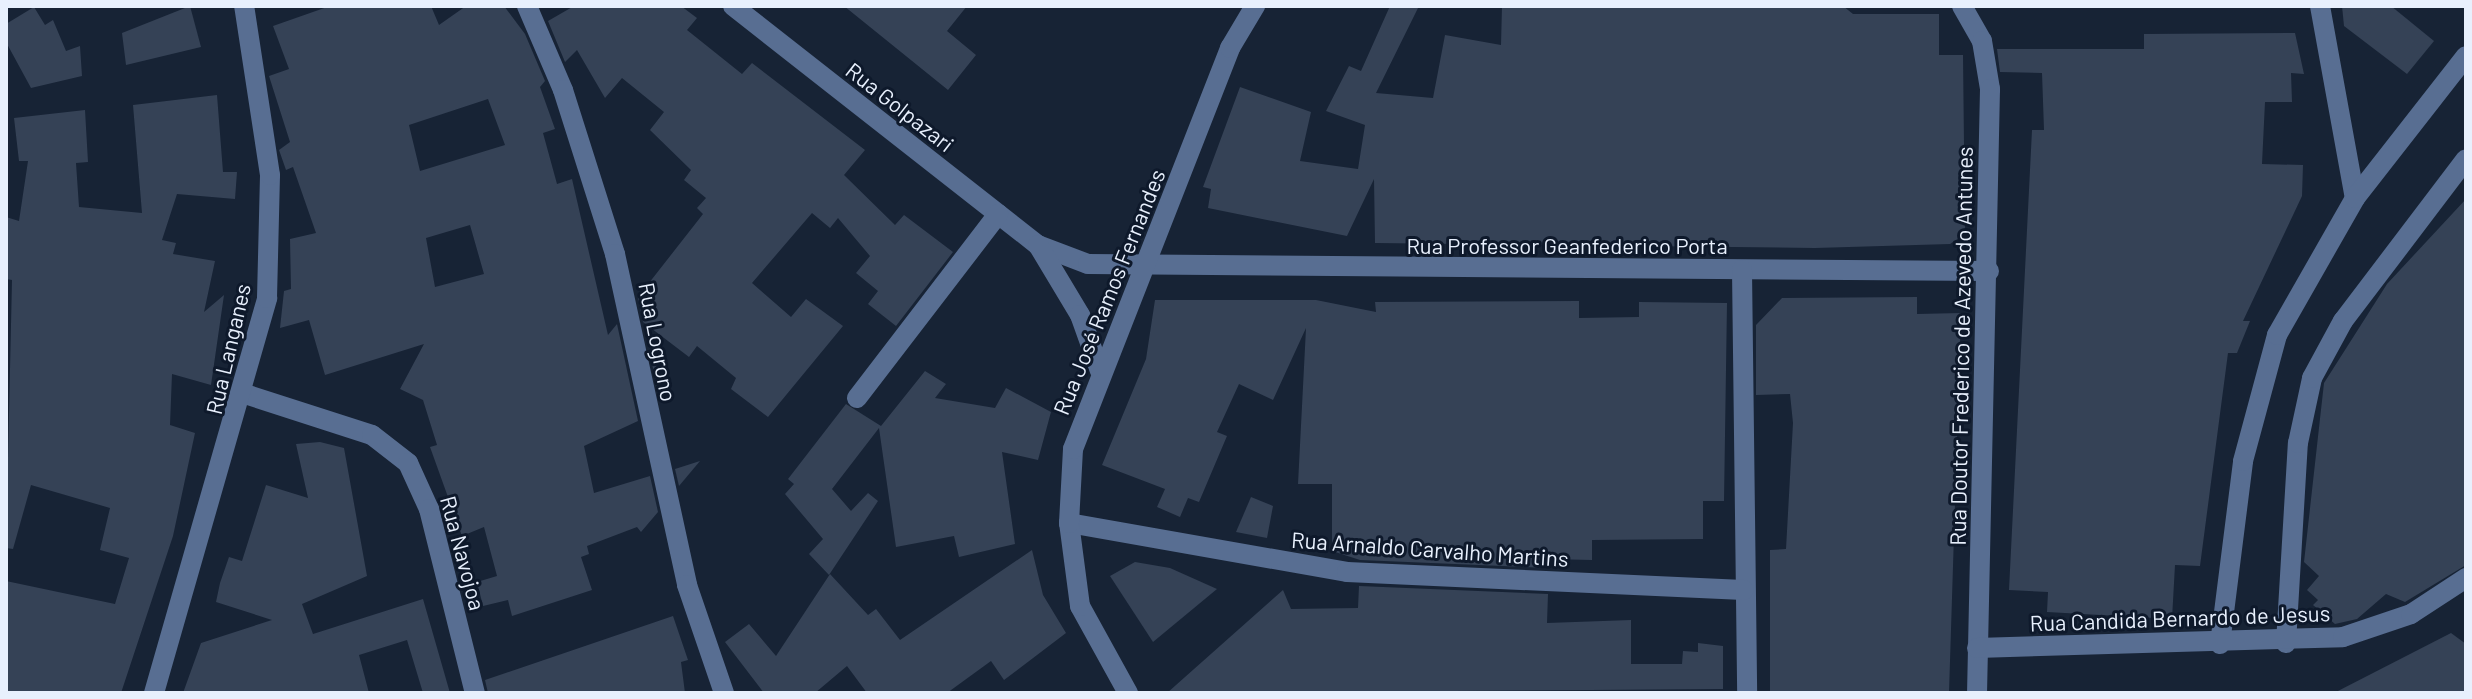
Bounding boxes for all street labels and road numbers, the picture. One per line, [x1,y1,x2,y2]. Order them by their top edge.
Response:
street label: Rua Golpazari [841,57,959,157]
street label: Rua Doutor Frederico de Azevedo Antunes [1944,146,1978,546]
street label: Rua José Ramos Fernandes [1048,165,1170,419]
street label: Rua Professor Geanfederico Porta [1406,233,1728,259]
street label: Rua Logrono [634,280,682,404]
street label: Rua Langanes [200,281,256,417]
street label: Rua Navojoa [435,493,491,613]
street label: Rua Arnaldo Carvalho Martins [1290,526,1570,572]
street label: Rua Candida Bernardo de Jesus [2029,600,2331,636]

